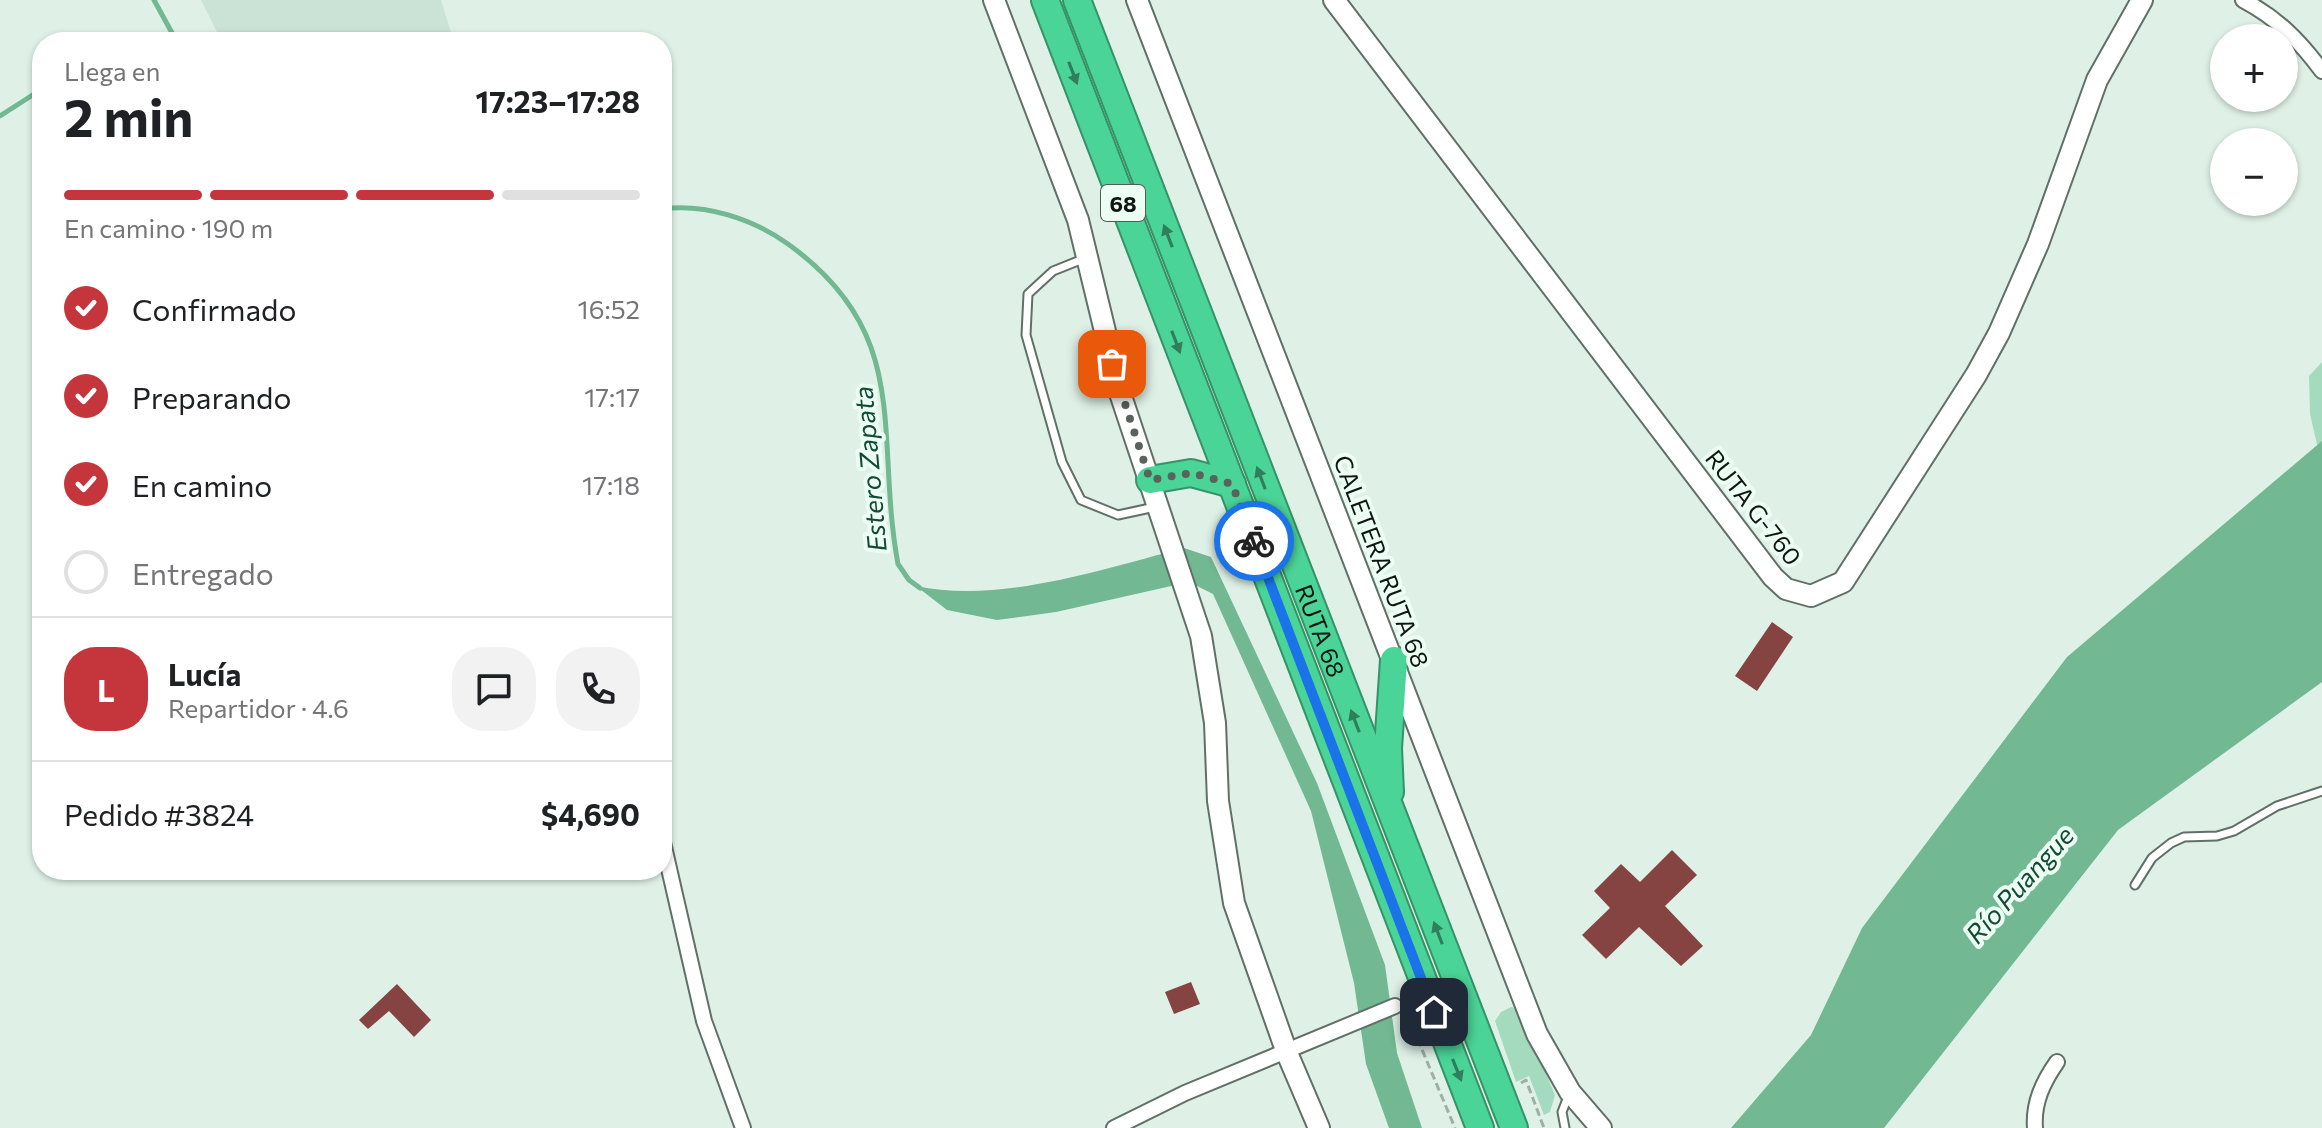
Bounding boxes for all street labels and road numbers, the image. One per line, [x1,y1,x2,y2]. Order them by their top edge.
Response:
road number: 68 [1101,185,1145,221]
street label: RUTA G-760 [1700,444,1808,570]
street label: CALETERA RUTA 68 [1328,451,1436,671]
street label: RUTA 68 [1290,580,1352,681]

